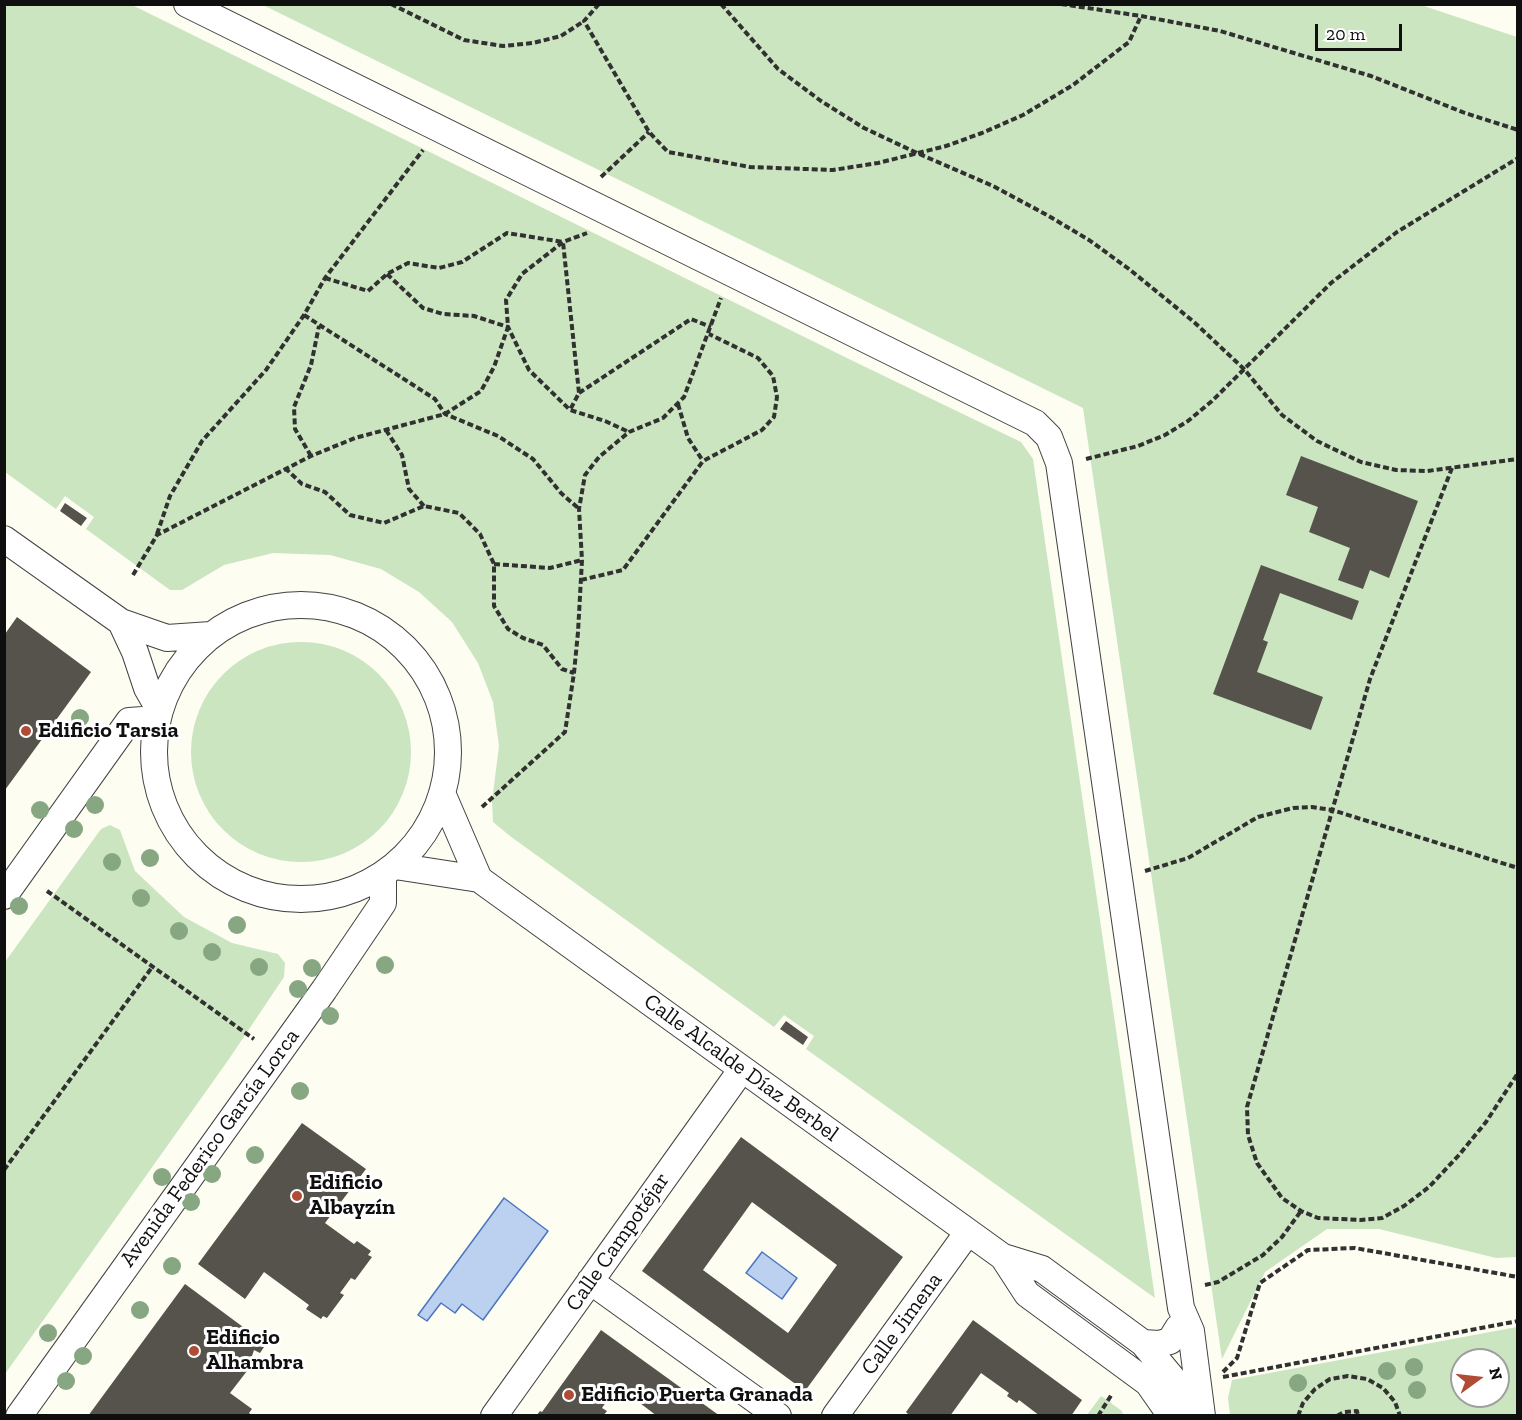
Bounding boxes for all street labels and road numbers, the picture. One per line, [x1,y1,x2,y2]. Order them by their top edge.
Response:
street label: Calle Alcalde Díaz Berbel [638,988,844,1148]
street label: Avenida Federico García Lorca [115,1024,305,1272]
street label: Calle Campotéjar [560,1168,676,1316]
street label: Calle Jimena [856,1268,948,1380]

